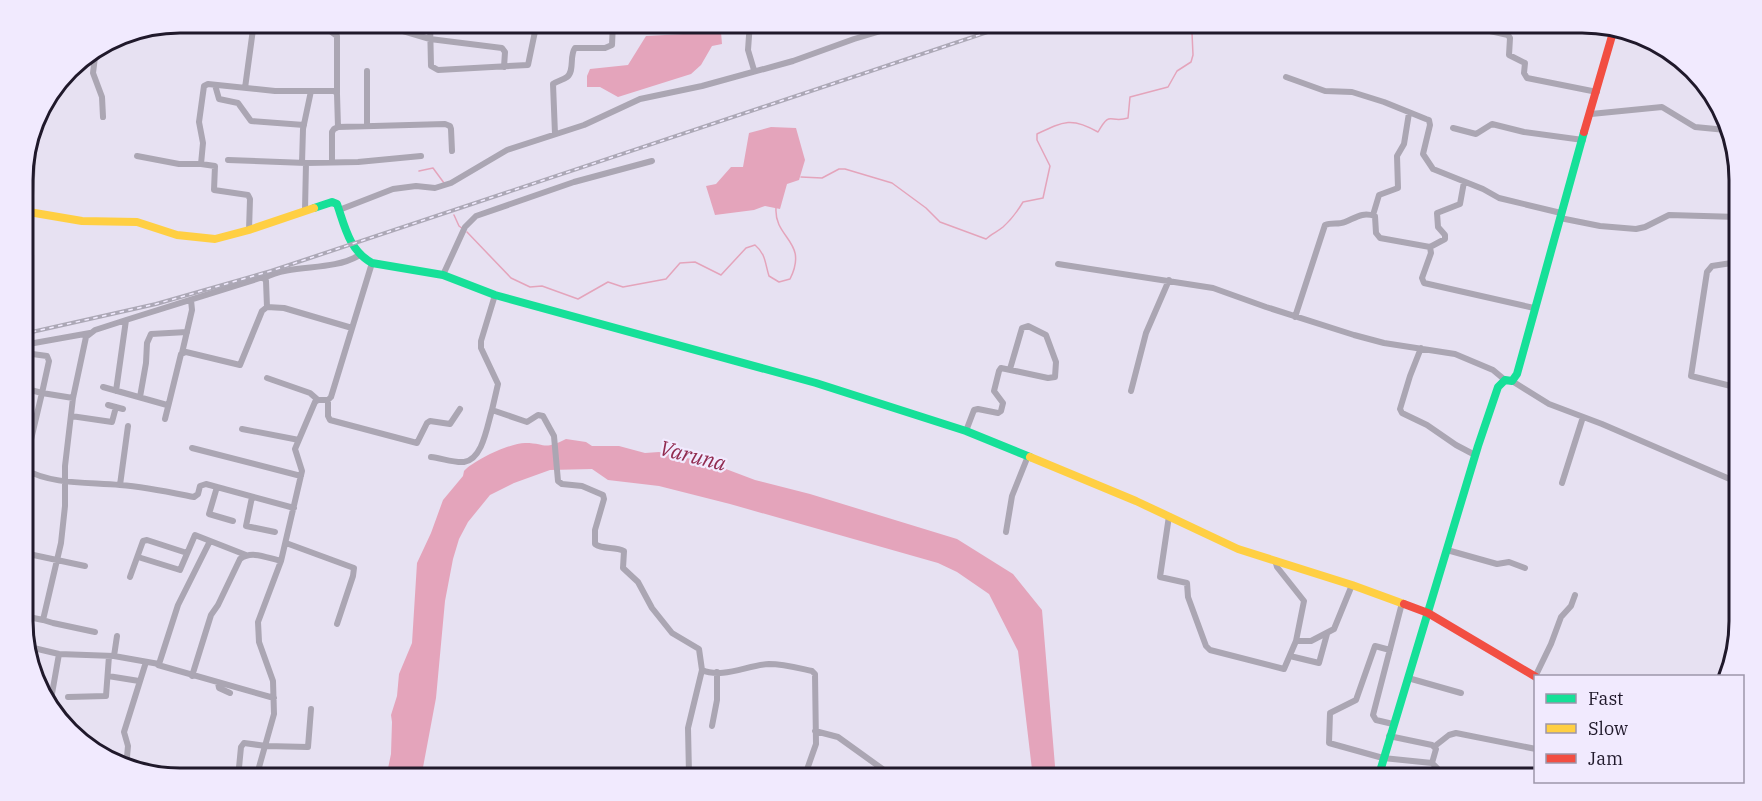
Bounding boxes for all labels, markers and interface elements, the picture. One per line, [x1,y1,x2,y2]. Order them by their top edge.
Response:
water label: Varuna [657,433,730,477]
legend [1534,675,1744,783]
text: Fast [1588,687,1623,710]
text: Slow [1588,717,1628,740]
text: Jam [1588,747,1623,770]

